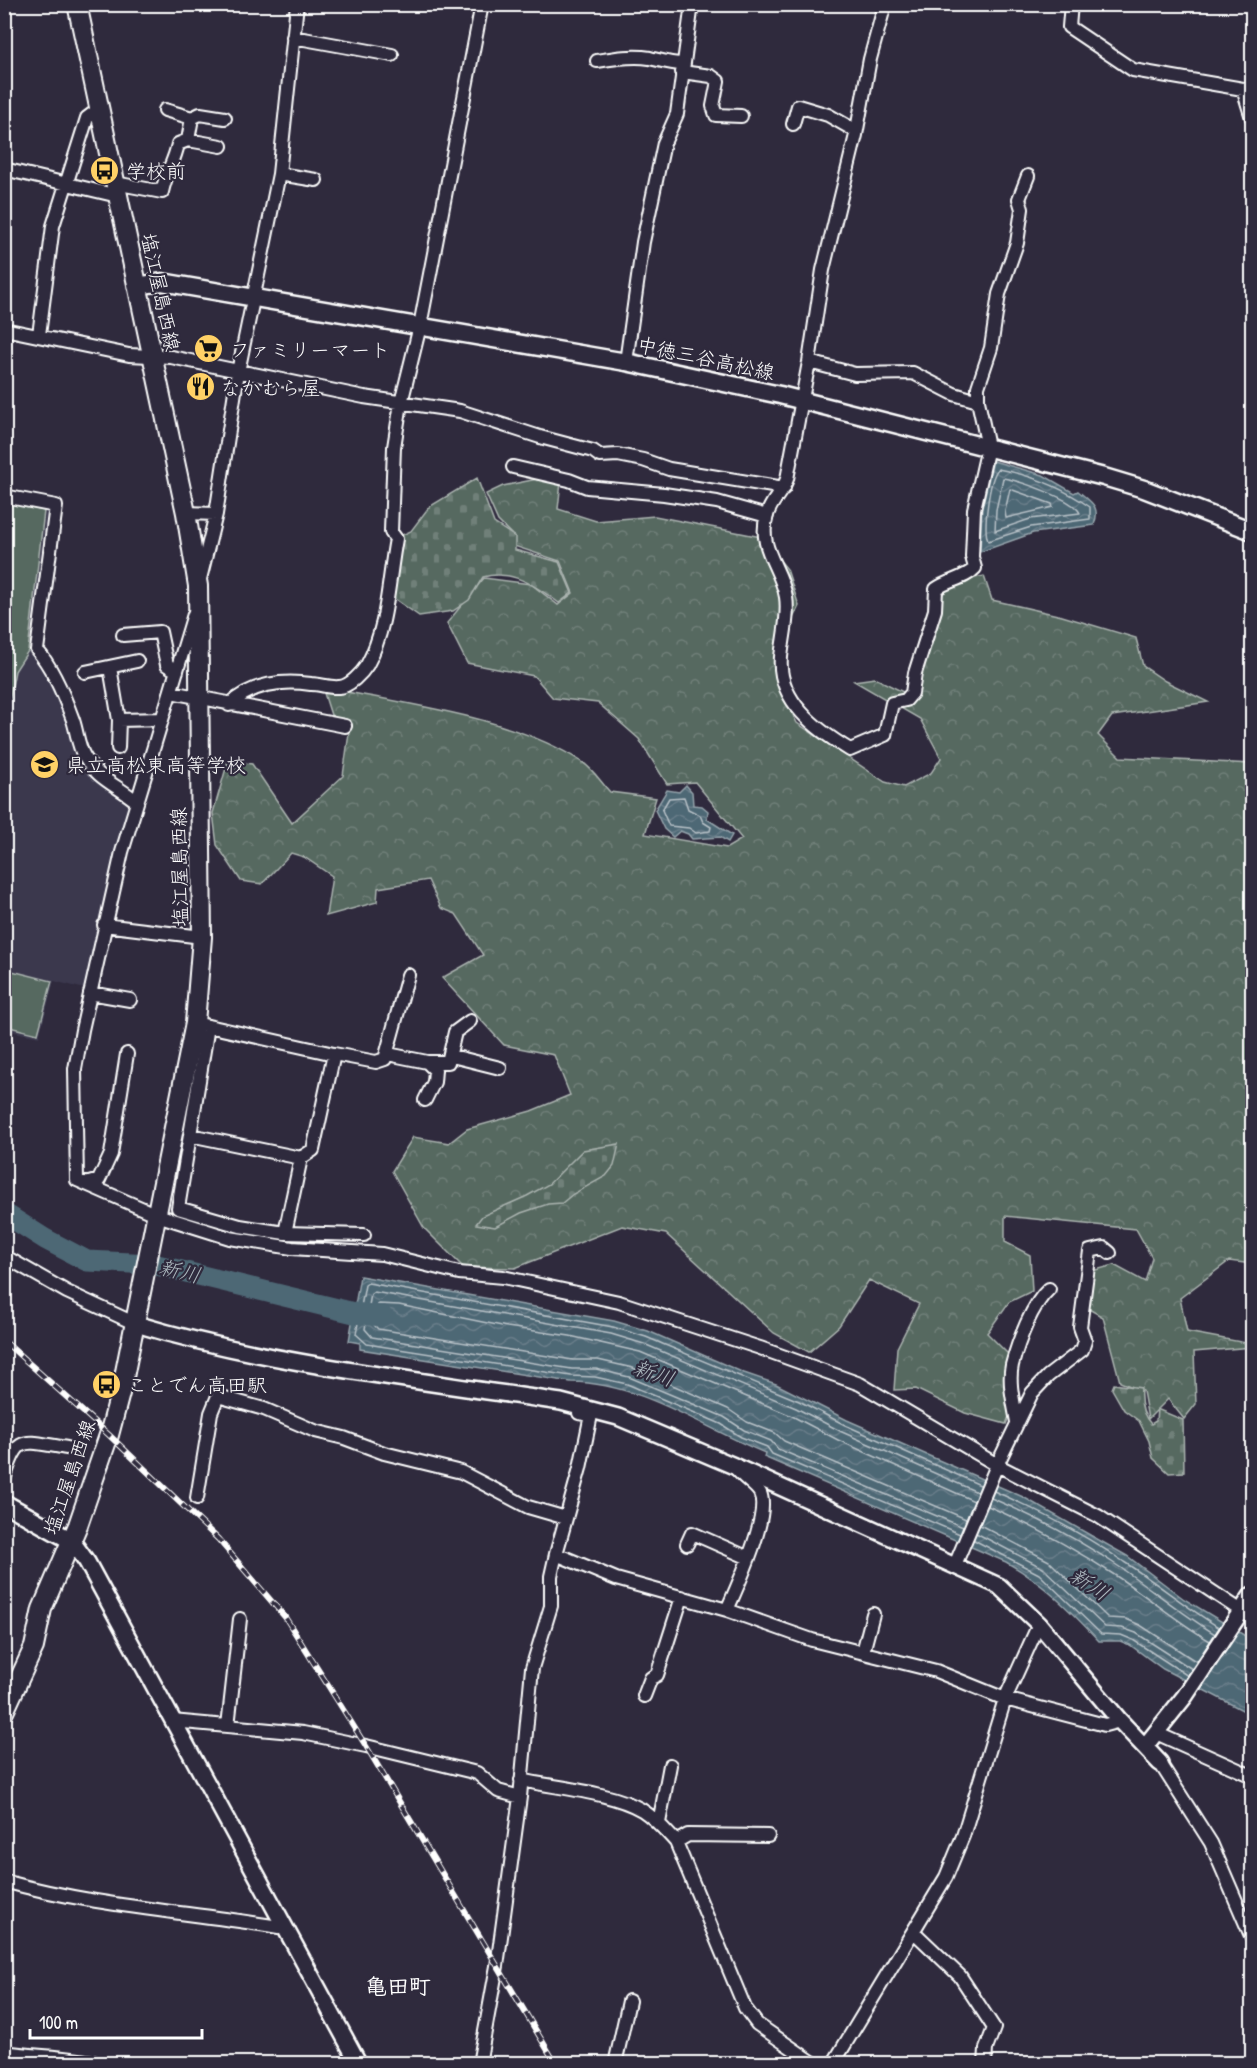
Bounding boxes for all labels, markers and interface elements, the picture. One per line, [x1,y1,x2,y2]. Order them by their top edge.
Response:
bus stop icon: 学校前 [89,154,121,186]
place label: 学校前 [126,157,186,184]
street label: 塩江屋島西線 [135,231,187,353]
street label: 中徳三谷高松線 [635,330,777,386]
supermarket icon: ファミリーマート [193,333,225,365]
place label: ファミリーマート [230,336,390,363]
restaurant icon: なかむら屋 [184,371,216,403]
place label: なかむら屋 [221,374,321,401]
school or university icon: 県立高松東高等学校 [29,748,61,780]
place label: 県立高松東高等学校 [66,751,246,778]
street label: 塩江屋島西線 [164,807,194,927]
water label: 新川 [156,1252,204,1290]
water label: 新川 [629,1352,679,1394]
bus stop icon: ことでん高田駅 [90,1368,122,1400]
place label: ことでん高田駅 [127,1371,267,1398]
street label: 塩江屋島西線 [37,1416,101,1538]
water label: 新川 [1064,1560,1116,1608]
district label: 亀田町 [365,1971,431,2001]
scale bar [30,2002,202,2040]
text: 100 m [39,2010,78,2035]

